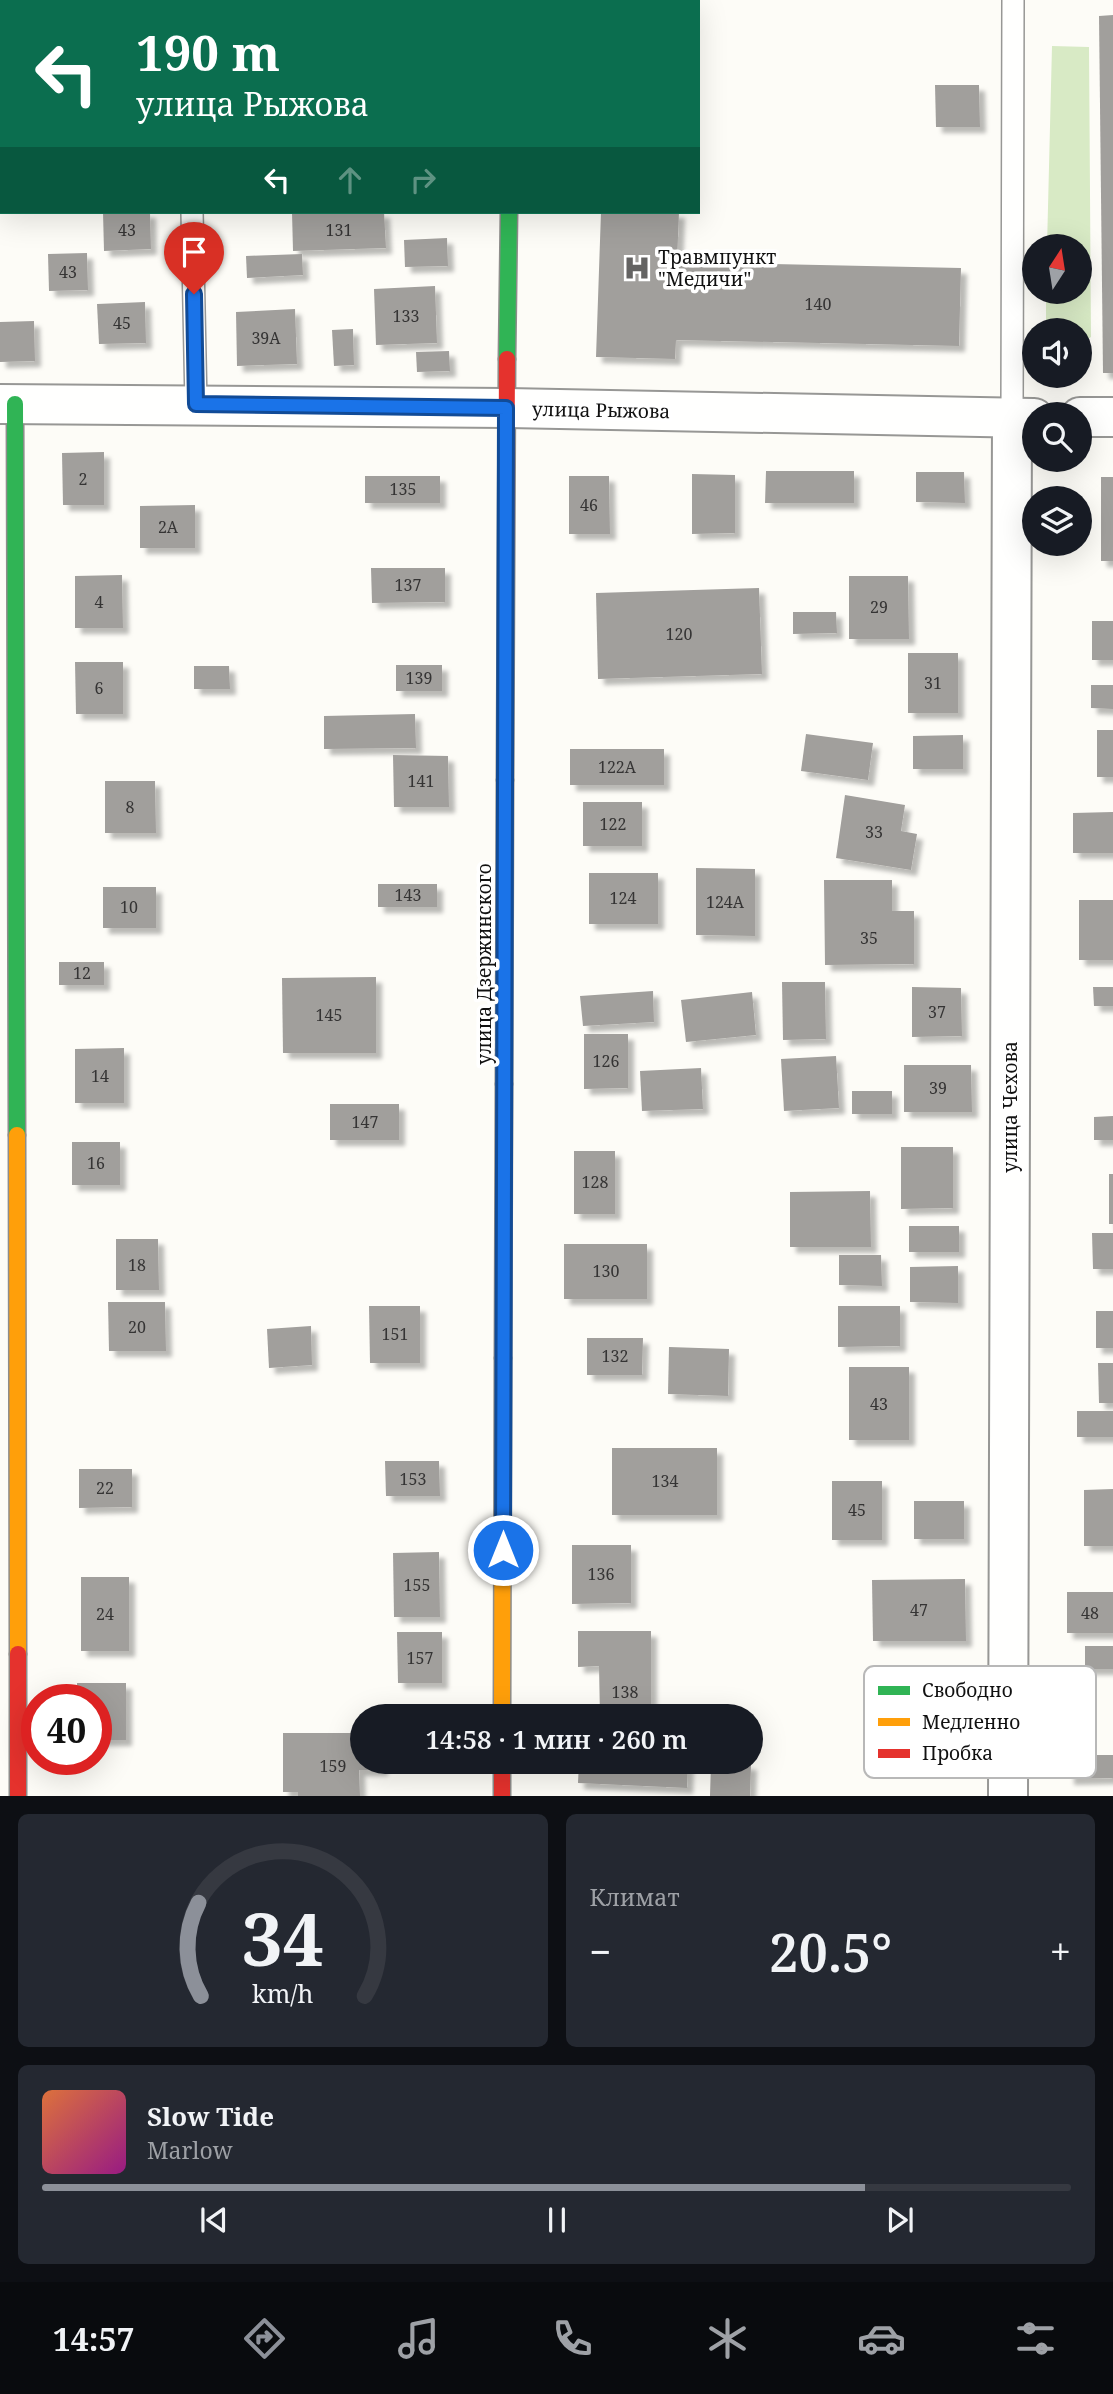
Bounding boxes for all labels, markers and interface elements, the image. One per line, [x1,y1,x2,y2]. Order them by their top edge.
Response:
text: 190 m [136,19,280,85]
icon: left [21,28,112,119]
text: улица Рыжова [136,82,369,125]
icon: left [258,161,296,199]
icon: ahead [331,161,369,199]
icon: right [404,161,442,199]
house number: 43 [118,219,136,241]
house number: 131 [326,219,352,241]
pin [164,222,224,294]
icon: arrive [175,233,213,271]
north arrow [1022,234,1092,304]
map controls [1022,234,1092,556]
place label: Травмпункт "Медичи" [658,244,776,292]
hospital icon: Травмпункт "Медичи" [622,253,652,283]
house number: 43 [59,261,77,283]
house number: 140 [805,293,831,315]
house number: 133 [393,305,419,327]
house number: 45 [113,312,131,334]
button: sound [1022,318,1092,388]
house number: 39А [251,327,281,349]
street label: улица Рыжова [532,396,670,424]
button: search [1022,402,1092,472]
house number: 2 [79,468,87,490]
house number: 135 [390,478,416,500]
button: layers [1022,486,1092,556]
house number: 46 [580,494,598,516]
house number: 2А [158,516,179,538]
house number: 137 [395,574,421,596]
house number: 4 [95,591,104,613]
house number: 29 [870,596,888,618]
house number: 120 [666,623,692,645]
house number: 139 [406,667,432,689]
house number: 31 [924,672,942,694]
house number: 6 [95,677,104,699]
house number: 122А [598,756,637,778]
house number: 141 [408,770,434,792]
house number: 8 [126,796,135,818]
house number: 122 [600,813,626,835]
house number: 33 [865,821,883,843]
street label: улица Дзержинского [471,863,497,1065]
house number: 143 [395,884,421,906]
house number: 124 [610,887,636,909]
house number: 124А [706,891,745,913]
house number: 10 [120,896,138,918]
house number: 35 [860,927,878,949]
house number: 12 [73,962,91,984]
house number: 37 [928,1001,946,1023]
house number: 145 [316,1004,342,1026]
street label: улица Чехова [997,1041,1023,1173]
house number: 126 [593,1050,619,1072]
house number: 14 [91,1065,109,1087]
house number: 39 [929,1077,947,1099]
house number: 147 [352,1111,378,1133]
house number: 16 [87,1152,105,1174]
house number: 128 [582,1171,608,1193]
house number: 18 [128,1254,146,1276]
house number: 130 [593,1260,619,1282]
house number: 20 [128,1316,146,1338]
house number: 151 [382,1323,408,1345]
house number: 132 [602,1345,628,1367]
house number: 43 [870,1393,888,1415]
house number: 153 [400,1468,426,1490]
house number: 134 [652,1470,678,1492]
house number: 22 [96,1477,114,1499]
house number: 45 [848,1499,866,1521]
position arrow [466,1513,540,1587]
house number: 136 [588,1563,614,1585]
house number: 155 [404,1574,430,1596]
house number: 47 [910,1599,928,1621]
house number: 48 [1081,1602,1099,1624]
house number: 24 [96,1603,114,1625]
house number: 157 [407,1647,433,1669]
legend [864,1666,1096,1778]
text: Свободно [922,1677,1013,1703]
house number: 138 [612,1681,638,1703]
speed limit sign: 40 [21,1684,112,1775]
text: Медленно [922,1709,1020,1735]
text: 14:58 · 1 мин · 260 m [425,1721,688,1757]
text: Пробка [922,1740,993,1766]
house number: 159 [320,1755,346,1777]
text: Климат [590,1881,680,1913]
text: 34 [242,1889,324,1988]
text: 20.5° [769,1916,892,1987]
text: − [590,1925,612,1977]
text: + [1050,1925,1071,1977]
text: km/h [252,1976,314,2010]
text: Slow Tide [147,2098,274,2134]
text: Marlow [147,2134,233,2166]
icon: previous [195,2201,233,2239]
icon: pause [538,2201,576,2239]
icon: next [881,2201,919,2239]
icon: directions [240,2314,289,2363]
icon: music [394,2314,443,2363]
icon: phone [548,2314,597,2363]
icon: climate [703,2314,752,2363]
icon: car [857,2314,906,2363]
icon: filters [1011,2314,1060,2363]
text: 14:57 [53,2317,135,2360]

